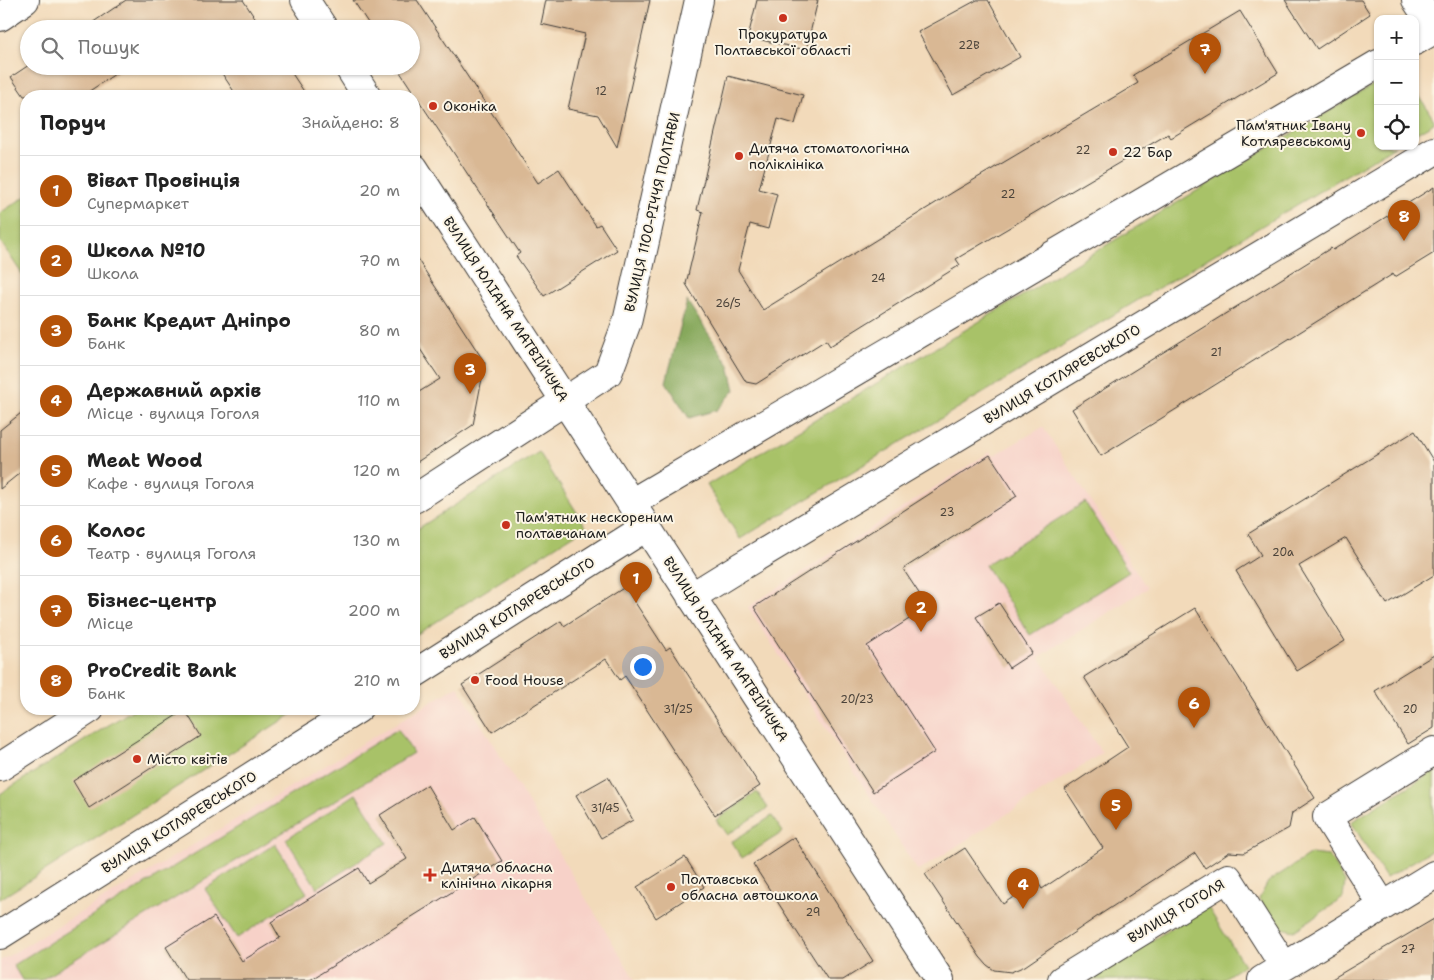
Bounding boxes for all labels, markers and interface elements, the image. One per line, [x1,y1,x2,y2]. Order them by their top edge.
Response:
marker: Прокуратура Полтавської області [777,12,789,24]
map controls [1374,15,1419,150]
button: + [1374,15,1419,60]
search box [20,20,420,75]
place label: Прокуратура Полтавської області [715,25,851,59]
pin: 7 [1189,33,1221,74]
icon: search [38,34,66,62]
text: Пошук [78,35,140,60]
house number: 22В [958,38,980,53]
button: − [1374,60,1419,105]
house number: 12 [595,84,607,99]
place label: Оконіка [443,97,497,115]
marker: Оконіка [427,100,439,112]
button: locate [1374,105,1419,150]
text: Поруч [40,109,106,137]
street label: ВУЛИЦЯ 1100-РІЧЧЯ ПОЛТАВИ [620,110,684,314]
text: Знайдено: 8 [302,112,400,133]
place label: Пам'ятник Івану Котляревському [1236,116,1351,150]
marker: Пам'ятник Івану Котляревському [1355,127,1367,139]
place label: Дитяча стоматологічна поліклініка [749,139,910,173]
house number: 22 [1076,143,1090,158]
place label: 22 Бар [1123,143,1172,161]
marker: 22 Бар [1107,146,1119,158]
marker: Дитяча стоматологічна поліклініка [733,150,745,162]
text: Віват Провінція [87,168,240,193]
text: 1 [52,180,60,201]
text: 20 m [359,180,400,201]
house number: 22 [1001,187,1015,202]
text: Супермаркет [87,193,189,214]
pin: 8 [1388,200,1420,241]
street label: ВУЛИЦЯ ЮЛІАНА МАТВІЙЧУКА [439,213,573,405]
text: Школа №10 [87,238,206,263]
text: 2 [50,250,62,271]
text: 70 m [359,250,400,271]
text: Школа [87,263,139,284]
house number: 24 [871,271,886,286]
house number: 26/5 [715,296,741,311]
text: Банк Кредит Дніпро [87,308,291,333]
text: 3 [50,320,62,341]
text: 80 m [359,320,400,341]
street label: ВУЛИЦЯ КОТЛЯРЕВСЬКОГО [980,320,1144,428]
text: Банк [87,333,125,354]
house number: 21 [1210,345,1222,360]
pin: 3 [454,353,486,394]
text: Державний архів [87,378,261,403]
text: 4 [50,390,62,411]
text: 110 m [357,390,400,411]
text: Місце · вулиця Гоголя [87,403,260,424]
text: Meat Wood [87,448,203,473]
text: 5 [51,460,61,481]
text: 120 m [353,460,400,481]
text: Кафе · вулиця Гоголя [87,473,254,494]
house number: 23 [940,505,954,520]
place label: Пам'ятник нескореним полтавчанам [516,508,673,542]
text: Колос [87,518,146,543]
marker: Пам'ятник нескореним полтавчанам [500,519,512,531]
text: 6 [50,530,62,551]
text: 130 m [353,530,400,551]
text: Театр · вулиця Гоголя [87,543,256,564]
house number: 20а [1272,545,1294,560]
street label: ВУЛИЦЯ КОТЛЯРЕВСЬКОГО [436,553,598,663]
street label: ВУЛИЦЯ ЮЛІАНА МАТВІЙЧУКА [659,553,793,745]
pin: 1 [620,562,652,603]
text: Бізнес-центр [87,588,217,613]
pin: 2 [905,591,937,632]
text: 7 [50,600,62,621]
text: 200 m [348,600,400,621]
text: Місце [87,613,134,634]
your location [630,654,656,680]
text: ProCredit Bank [87,658,237,683]
text: 8 [50,670,62,691]
text: 210 m [353,670,400,691]
place label: Food House [485,671,564,689]
marker: Food House [469,674,481,686]
text: Банк [87,683,125,704]
pin: 6 [1178,687,1210,728]
house number: 20/23 [840,692,874,707]
house number: 31/25 [663,702,693,717]
house number: 20 [1402,702,1418,717]
place label: Місто квітів [147,750,228,768]
marker: Місто квітів [131,753,143,765]
street label: ВУЛИЦЯ КОТЛЯРЕВСЬКОГО [98,767,260,877]
pin: 5 [1100,789,1132,830]
house number: 31/45 [591,801,620,816]
place label: Дитяча обласна клінічна лікарня [441,858,553,892]
marker: Дитяча обласна клінічна лікарня [423,868,437,882]
pin: 4 [1007,868,1039,909]
place label: Полтавська обласна автошкола [681,870,819,904]
street label: ВУЛИЦЯ ГОГОЛЯ [1124,875,1228,947]
marker: Полтавська обласна автошкола [665,881,677,893]
house number: 29 [806,905,820,920]
house number: 27 [1401,942,1416,957]

